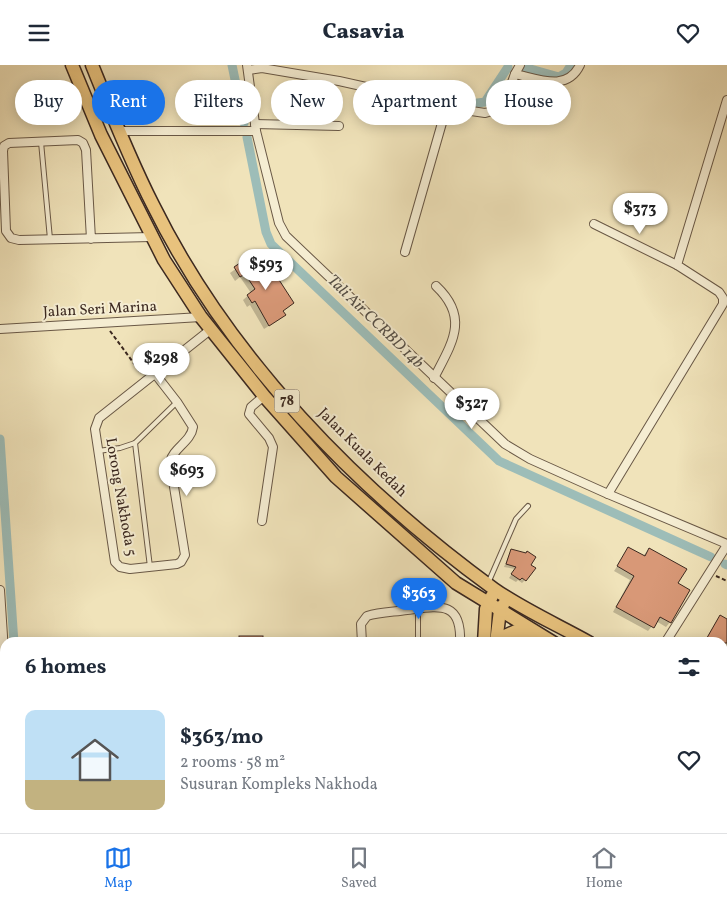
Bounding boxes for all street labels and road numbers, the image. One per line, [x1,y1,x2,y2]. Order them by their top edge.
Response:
street label: Jalan Seri Marina [42,297,158,323]
road number: 78 [274,389,300,413]
street label: Jalan Kuala Kedah [313,404,412,503]
street label: Lorong Nakhoda 5 [99,436,141,558]

